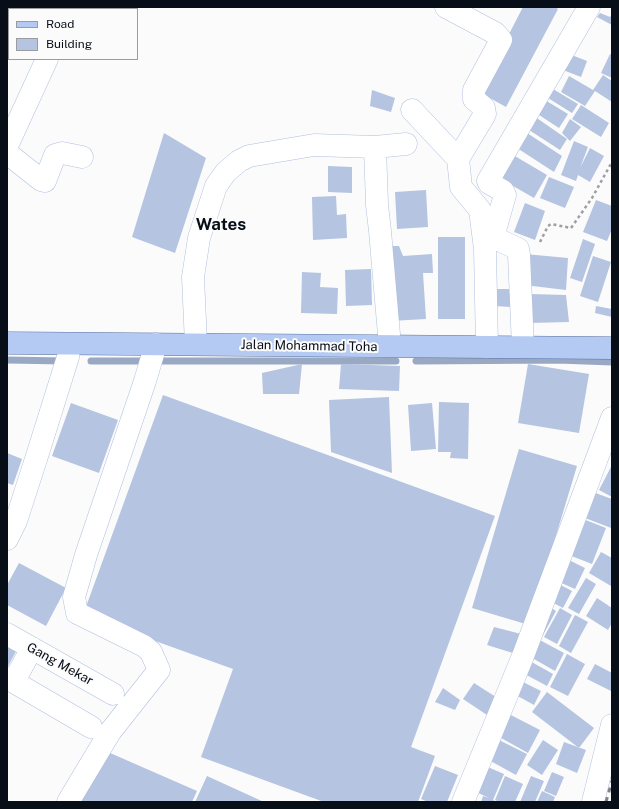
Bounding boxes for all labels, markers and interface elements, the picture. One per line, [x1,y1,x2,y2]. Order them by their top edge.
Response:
legend [8,8,138,60]
text: Road [46,17,74,31]
text: Building [46,37,92,51]
district label: Wates [196,215,246,235]
street label: Jalan Mohammad Toha [240,337,378,355]
street label: Gang Mekar [24,639,96,689]

